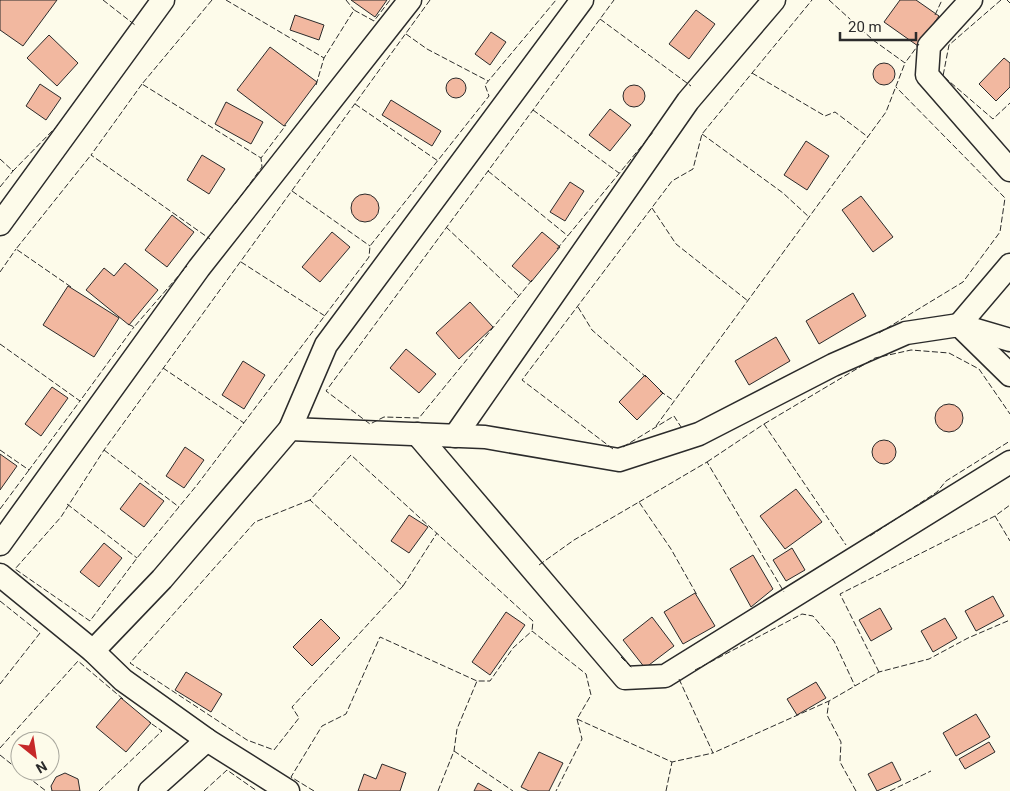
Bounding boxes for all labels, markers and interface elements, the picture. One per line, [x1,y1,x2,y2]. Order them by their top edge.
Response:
scale bar [840,10,916,42]
text: 20 m [848,18,882,36]
north arrow [10,731,60,781]
text: N [33,758,50,777]

